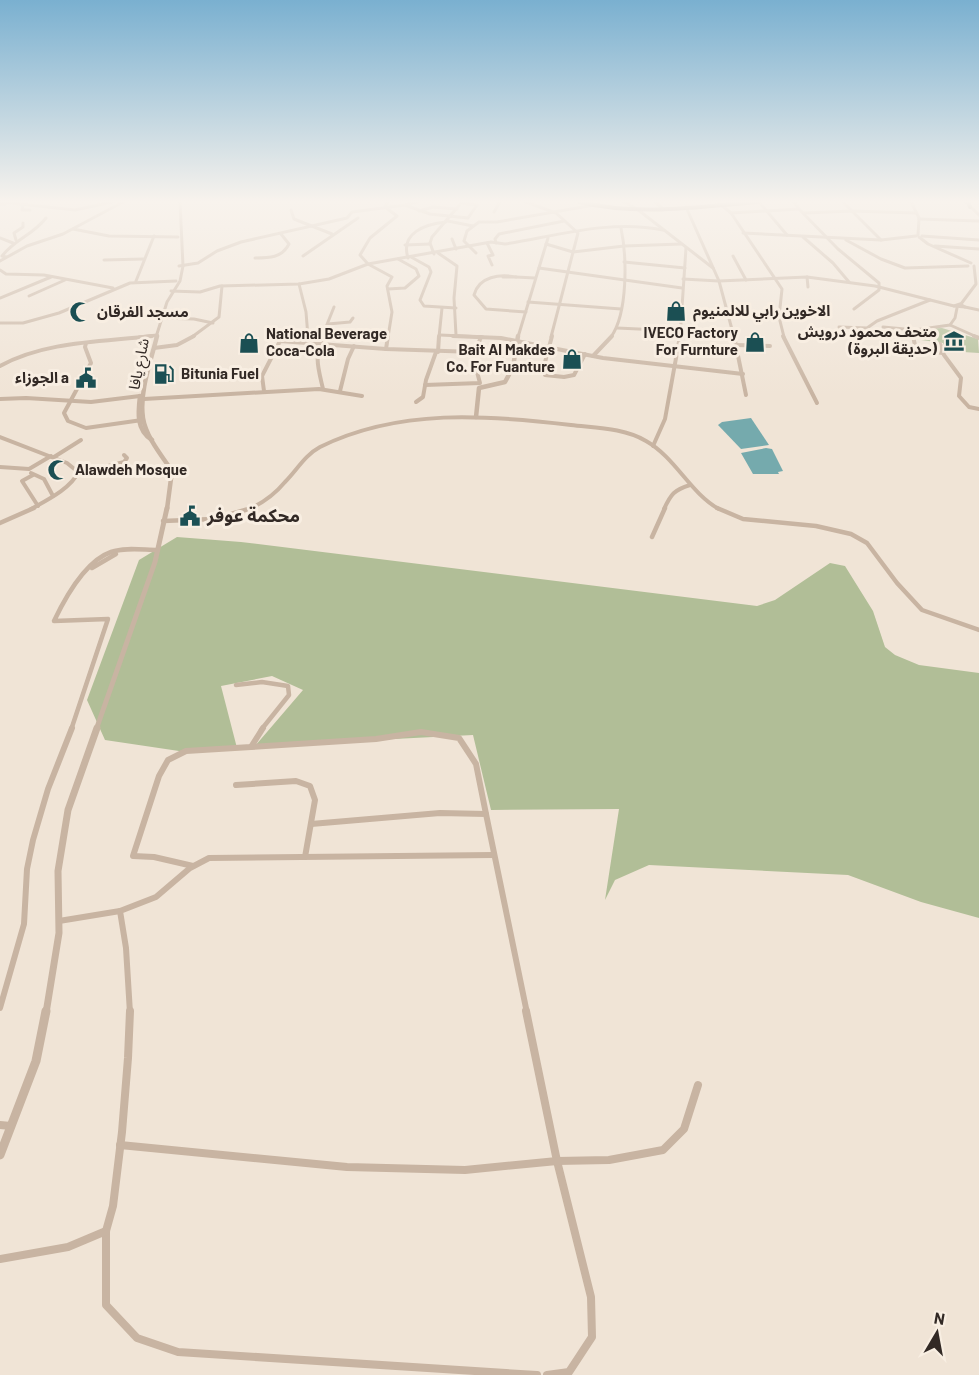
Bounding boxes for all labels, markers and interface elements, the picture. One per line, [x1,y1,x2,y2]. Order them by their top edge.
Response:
shop icon: الاخوين رابي للالمنيوم [664,299,688,323]
mosque icon: مسجد الفرقان [68,300,92,324]
place label: الاخوين رابي للالمنيوم [693,301,830,322]
place label: مسجد الفرقان [97,302,189,321]
place label: متحف محمود درويش (حديقة البروة) [798,322,938,358]
place label: IVECO Factory For Furnture [644,323,738,358]
place label: National Beverage Coca-Cola [266,324,387,359]
museum icon: متحف محمود درويش (حديقة البروة) [942,329,966,353]
shop icon: IVECO Factory For Furnture [743,330,767,354]
shop icon: National Beverage Coca-Cola [237,331,261,355]
street label: شارع يافا [124,336,156,392]
place label: Bait Al Makdes Co. For Fuanture [446,340,555,375]
shop icon: Bait Al Makdes Co. For Fuanture [560,347,584,371]
fuel station icon: Bitunia Fuel [152,362,176,386]
place label: Bitunia Fuel [181,364,259,382]
public building icon: الجوزاء a [74,366,98,390]
place label: الجوزاء a [15,368,69,387]
mosque icon: Alawdeh Mosque [46,458,70,482]
place label: Alawdeh Mosque [75,460,187,478]
public building icon: محكمة عوفر [178,504,202,528]
place label: محكمة عوفر [206,504,300,527]
north arrow [907,1303,967,1363]
text: N [933,1307,947,1328]

